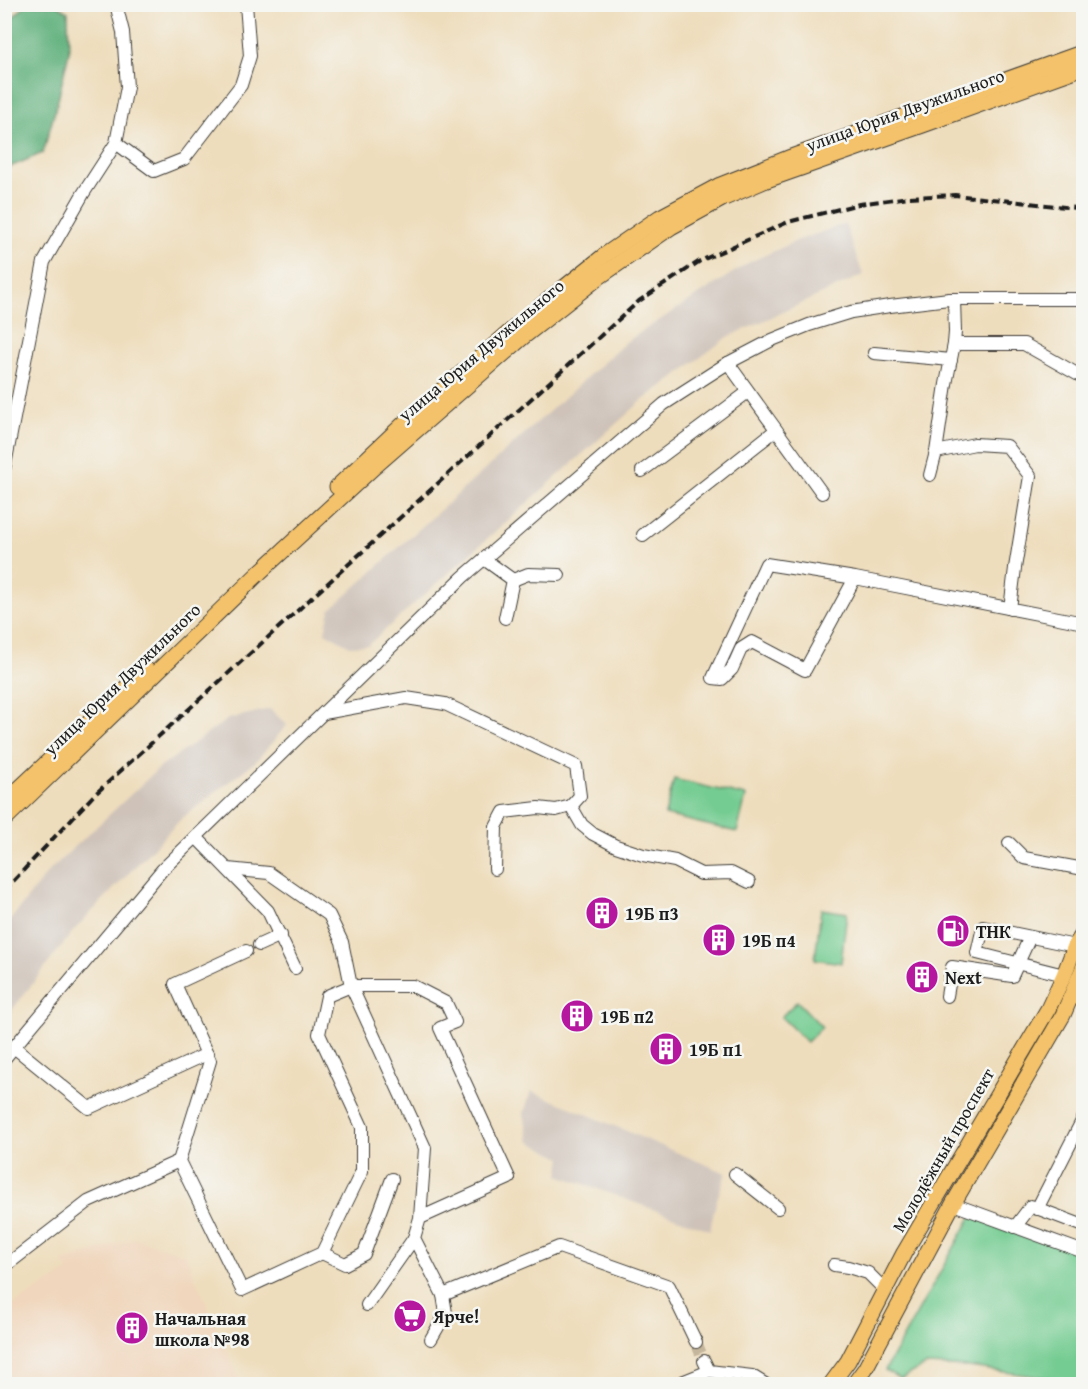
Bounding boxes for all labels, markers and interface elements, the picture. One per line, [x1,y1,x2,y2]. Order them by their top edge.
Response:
street label: улица Юрия Двужильного [801,61,1008,159]
street label: улица Юрия Двужильного [391,272,570,428]
street label: улица Юрия Двужильного [37,596,207,762]
building icon: 19Б п3 [584,895,620,931]
place label: 19Б п3 [625,900,679,927]
fuel station icon: ТНК [935,913,971,949]
place label: ТНК [976,918,1011,945]
building icon: 19Б п4 [701,922,737,958]
place label: 19Б п4 [742,927,796,954]
building icon: Next [904,959,940,995]
place label: Next [945,964,982,991]
building icon: 19Б п2 [559,998,595,1034]
place label: 19Б п2 [600,1003,654,1030]
building icon: 19Б п1 [648,1031,684,1067]
place label: 19Б п1 [689,1036,743,1063]
street label: Молодёжный проспект [885,1063,1001,1237]
supermarket icon: Ярче! [392,1298,428,1334]
place label: Ярче! [432,1303,480,1330]
place label: Начальная школа №98 [155,1305,250,1353]
building icon: Начальная школа №98 [114,1310,150,1346]

